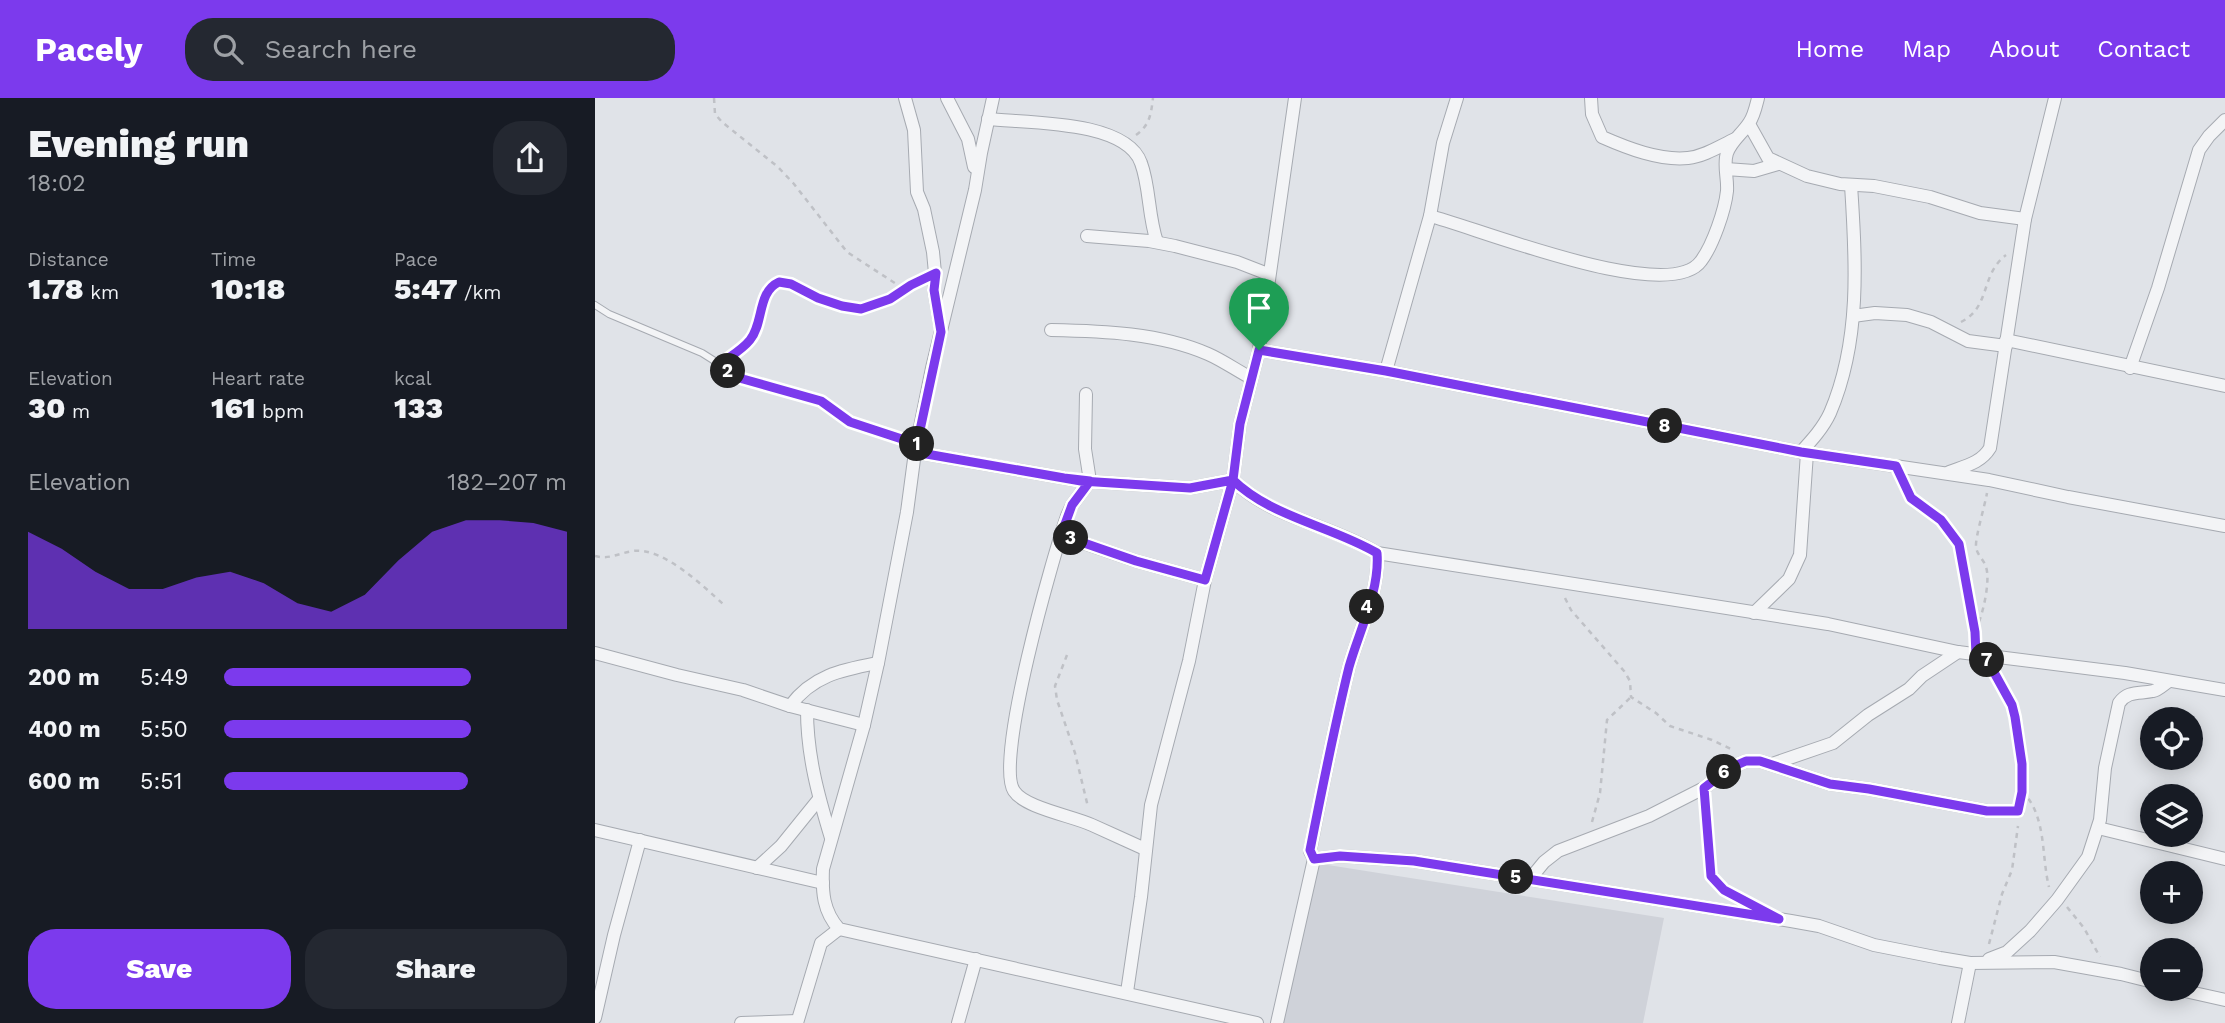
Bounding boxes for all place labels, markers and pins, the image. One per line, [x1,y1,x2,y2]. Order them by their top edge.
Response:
pin [1229,278,1289,350]
pin: 2 [711,354,745,388]
pin: 8 [1647,408,1683,444]
pin: 1 [899,426,935,462]
pin: 3 [1053,520,1089,556]
pin: 4 [1349,589,1385,624]
pin: 7 [1969,642,2005,678]
pin: 6 [1707,754,1741,790]
pin: 5 [1499,860,1534,894]

